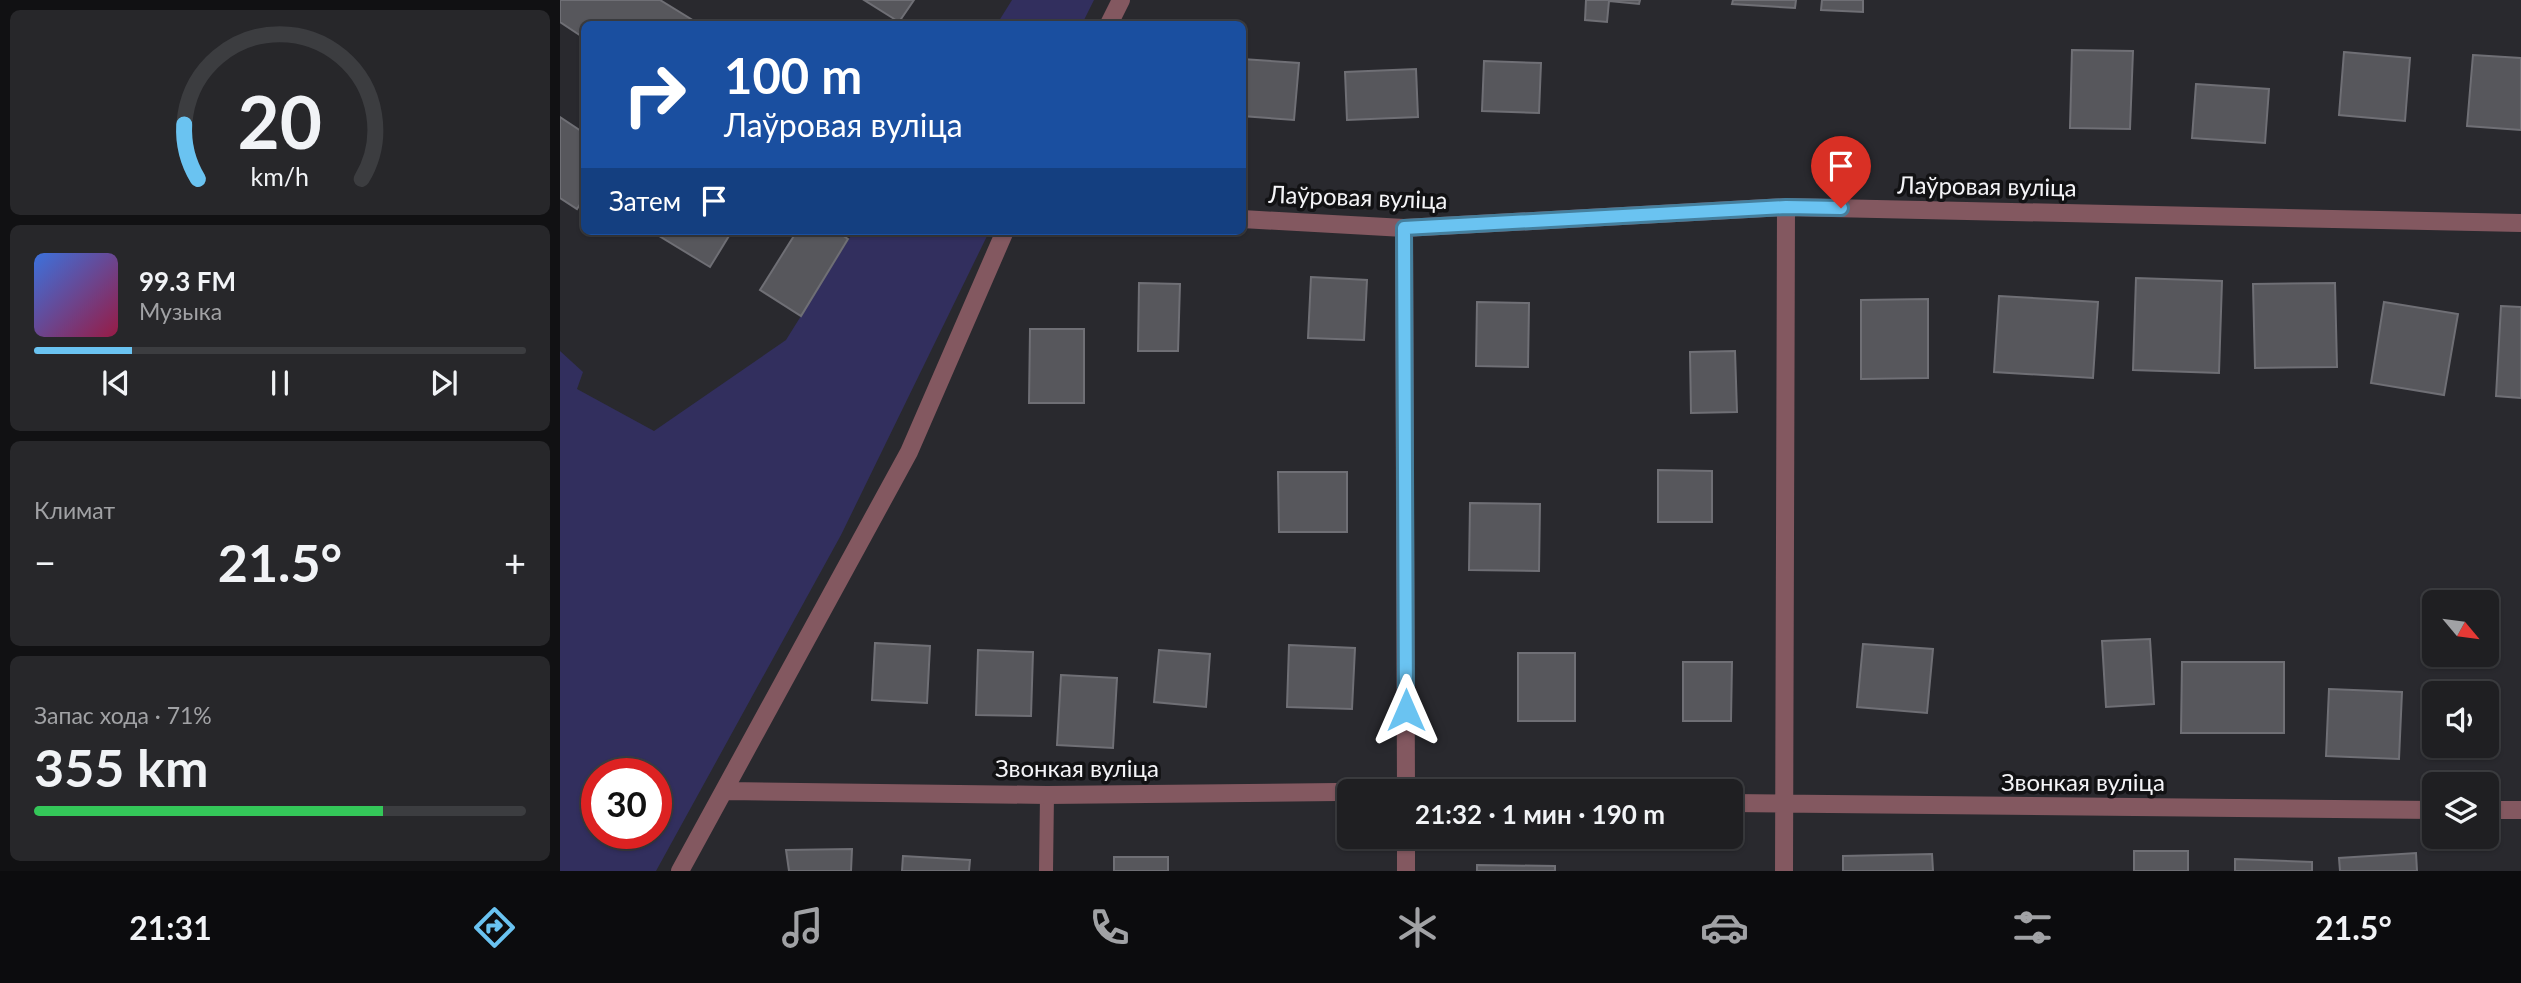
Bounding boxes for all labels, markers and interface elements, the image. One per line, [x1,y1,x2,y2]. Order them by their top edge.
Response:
text: 100 m [724,46,862,104]
icon: right [609,49,700,140]
text: 20 [238,77,322,165]
text: Лаўровая вуліца [724,105,963,144]
pin [1811,136,1871,208]
icon: arrive [1822,147,1860,185]
text: km/h [251,160,309,190]
street label: Лаўровая вуліца [1896,169,2077,202]
street label: Лаўровая вуліца [1267,179,1448,214]
icon: arrive [695,182,733,220]
text: Затем [609,185,681,217]
text: 99.3 FM [139,265,236,297]
text: Музыка [139,297,222,325]
icon: previous [97,364,135,402]
icon: pause [261,364,299,402]
icon: next [425,364,463,402]
text: Климат [34,496,115,524]
text: 21.5° [218,531,342,593]
text: − [34,539,56,585]
text: + [504,539,526,585]
north arrow [2422,590,2499,667]
map controls [2422,590,2499,849]
position arrow [1369,673,1443,747]
button: sound [2422,681,2499,758]
text: Запас хода · 71% [34,701,212,729]
text: 355 km [34,736,208,798]
street label: Звонкая вуліца [995,753,1159,782]
speed limit sign: 30 [581,758,672,849]
street label: Звонкая вуліца [2001,767,2165,796]
button: layers [2422,772,2499,849]
text: 21:32 · 1 мин · 190 m [1415,798,1665,830]
icon: directions [470,903,519,952]
icon: music [778,903,827,952]
icon: phone [1085,903,1134,952]
icon: climate [1393,903,1442,952]
icon: car [1700,903,1749,952]
icon: filters [2008,903,2057,952]
text: 21:31 [129,908,212,947]
text: 21.5° [2315,908,2392,947]

